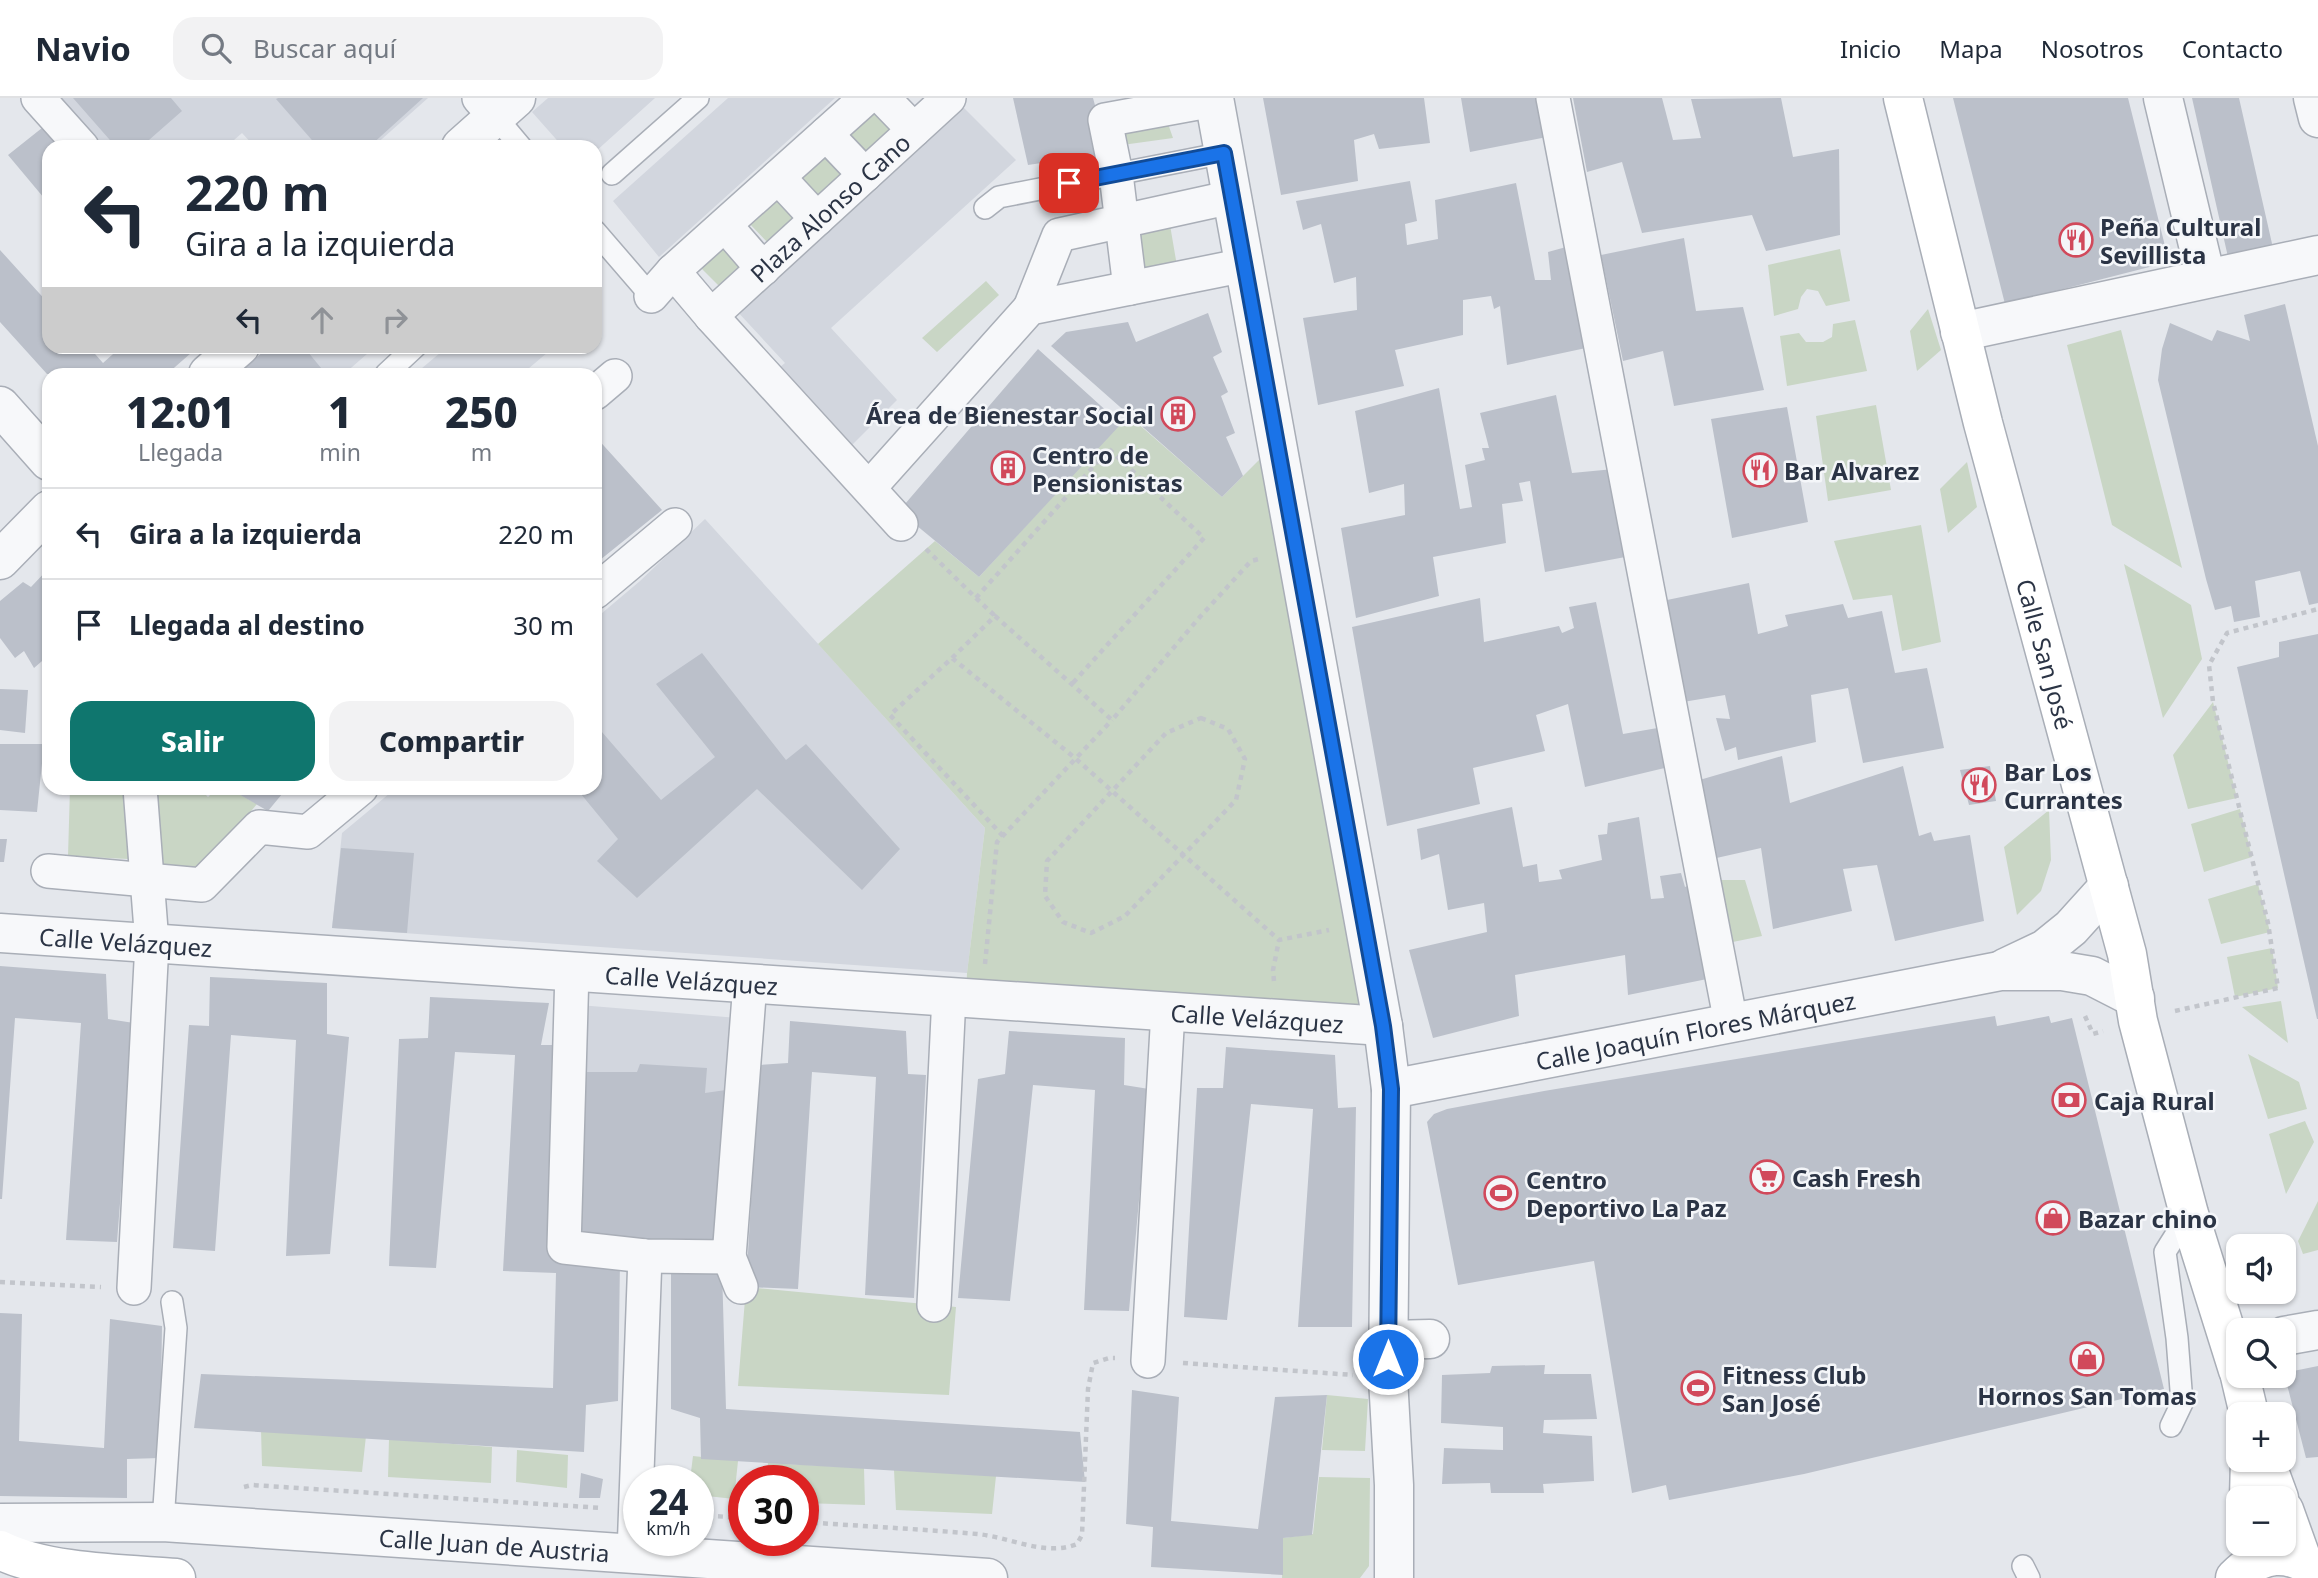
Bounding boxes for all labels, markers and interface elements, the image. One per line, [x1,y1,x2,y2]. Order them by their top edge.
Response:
search box [173,17,663,80]
text: Navio [35,26,131,71]
icon: search [197,29,235,67]
text: Buscar aquí [253,30,396,66]
text: Inicio [1840,32,1901,65]
text: Mapa [1939,32,2003,65]
text: Nosotros [2041,32,2144,65]
text: Contacto [2182,32,2283,65]
street label: Plaza Alonso Cano [742,125,917,289]
pin [1039,153,1099,213]
text: 220 m [185,159,330,225]
icon: arrive [1050,164,1088,202]
icon: left [70,168,161,259]
place label: Peña Cultural Sevillista [2100,210,2261,271]
restaurant icon: Peña Cultural Sevillista [2057,221,2095,259]
text: Gira a la izquierda [185,222,455,265]
icon: left [230,301,268,339]
icon: ahead [303,301,341,339]
icon: right [376,301,414,339]
text: 12:01 [126,383,235,440]
text: 1 [328,383,352,440]
text: 250 [445,383,518,440]
building icon: Área de Bienestar Social [1159,395,1197,433]
place label: Área de Bienestar Social [866,398,1154,431]
text: Llegada [138,436,223,468]
text: min [319,436,361,468]
text: m [471,436,492,468]
place label: Centro de Pensionistas [1032,438,1183,499]
building icon: Centro de Pensionistas [989,449,1027,487]
restaurant icon: Bar Alvarez [1741,451,1779,489]
place label: Bar Alvarez [1784,454,1919,487]
icon: left [70,515,108,553]
text: Gira a la izquierda [129,516,362,552]
text: 220 m [498,516,574,552]
street label: Calle San José [2009,575,2082,733]
icon: arrive [70,606,108,644]
text: Llegada al destino [129,607,365,643]
text: 30 m [513,607,574,643]
button: Salir [70,701,315,781]
button: Compartir [329,701,574,781]
place label: Bar Los Currantes [2004,755,2123,816]
restaurant icon: Bar Los Currantes [1960,766,1998,804]
street label: Calle Velázquez [38,919,213,964]
street label: Calle Velázquez [604,957,779,1002]
street label: Calle Joaquín Flores Márquez [1533,983,1858,1077]
street label: Calle Velázquez [1170,995,1345,1040]
bank icon: Caja Rural [2050,1081,2088,1119]
place label: Caja Rural [2094,1084,2215,1117]
supermarket icon: Cash Fresh [1748,1158,1786,1196]
place label: Cash Fresh [1792,1161,1921,1194]
place label: Centro Deportivo La Paz [1526,1163,1727,1224]
sports icon: Centro Deportivo La Paz [1482,1174,1520,1212]
shop icon: Bazar chino [2034,1199,2072,1237]
place label: Bazar chino [2078,1202,2217,1235]
map controls [2226,1234,2296,1556]
button: sound [2226,1234,2296,1304]
button: search [2226,1318,2296,1388]
position arrow [1351,1322,1425,1396]
shop icon: Hornos San Tomas [2068,1340,2106,1378]
place label: Fitness Club San José [1722,1358,1866,1419]
sports icon: Fitness Club San José [1679,1369,1717,1407]
place label: Hornos San Tomas [1977,1379,2197,1412]
button: + [2226,1402,2296,1472]
speed limit sign: 30 [728,1465,819,1556]
text: 24 [648,1478,689,1525]
button: − [2226,1486,2296,1556]
text: km/h [646,1516,691,1540]
street label: Calle Juan de Austria [378,1520,611,1569]

